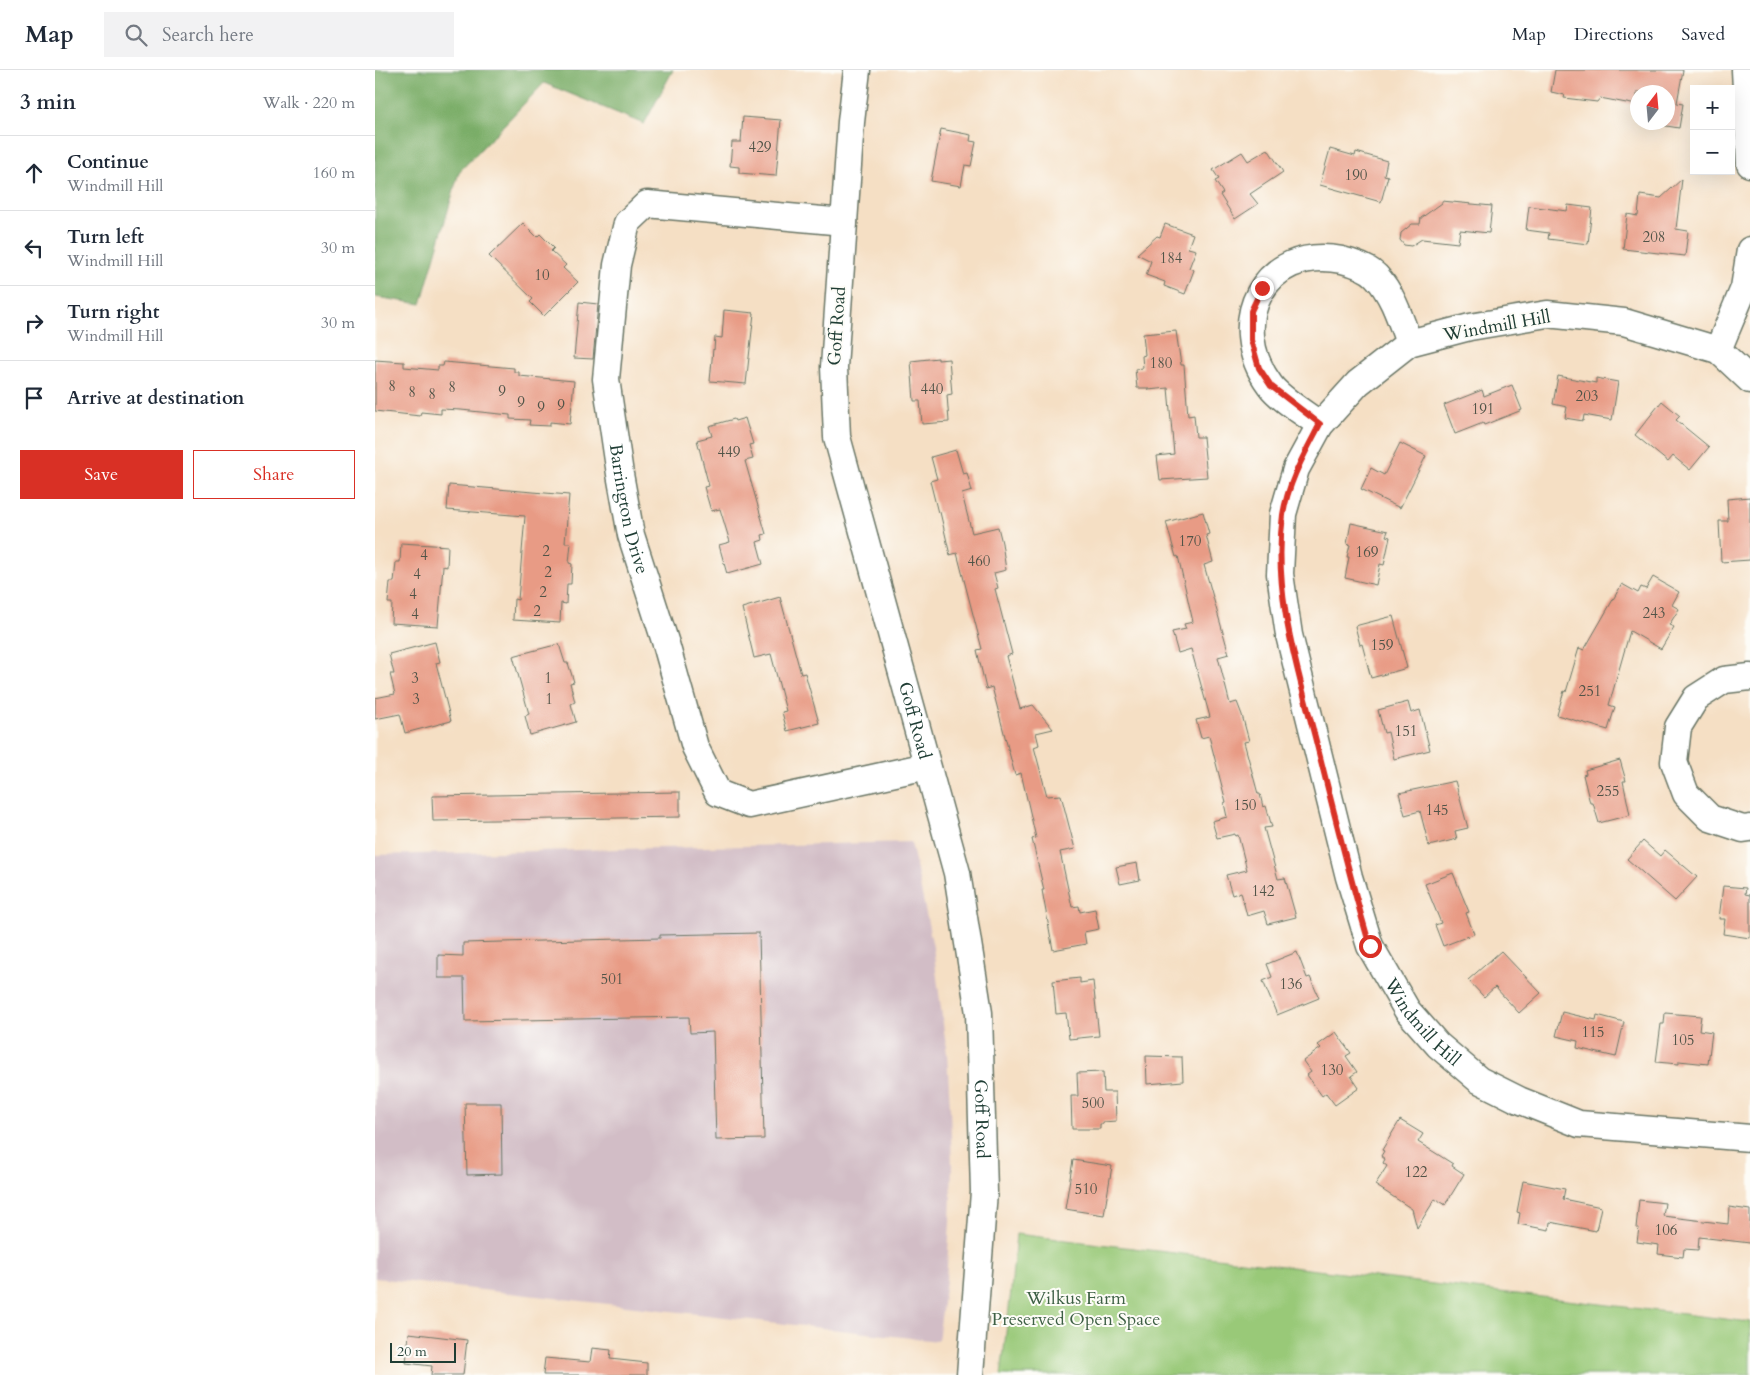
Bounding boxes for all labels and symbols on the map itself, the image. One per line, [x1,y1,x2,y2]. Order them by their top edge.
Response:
north arrow [1630,85,1675,130]
house number: 429 [748,137,772,157]
house number: 190 [1344,165,1368,185]
house number: 208 [1642,227,1666,247]
house number: 184 [1159,248,1183,268]
house number: 10 [534,265,550,285]
route end [1251,277,1274,300]
street label: Goff Road [822,285,852,366]
street label: Windmill Hill [1441,304,1553,348]
house number: 180 [1149,353,1173,373]
house number: 8 [388,376,396,396]
house number: 8 [448,377,456,397]
house number: 440 [920,379,944,399]
house number: 9 [498,381,506,401]
house number: 8 [408,382,416,402]
house number: 8 [428,384,436,404]
house number: 203 [1575,386,1599,406]
house number: 9 [517,392,525,412]
house number: 9 [557,395,565,415]
house number: 9 [537,397,545,417]
house number: 191 [1471,399,1495,419]
street label: Barrington Drive [603,442,655,577]
house number: 449 [717,442,741,462]
house number: 170 [1178,531,1202,551]
house number: 2 [542,541,550,561]
house number: 169 [1355,542,1379,562]
house number: 4 [420,545,428,565]
house number: 460 [967,551,991,571]
house number: 2 [544,562,552,582]
house number: 4 [413,564,421,584]
house number: 2 [539,582,547,602]
house number: 4 [409,584,417,604]
house number: 2 [533,601,541,621]
house number: 243 [1642,603,1666,623]
house number: 4 [411,604,419,624]
house number: 159 [1370,635,1394,655]
house number: 3 [411,668,419,688]
house number: 1 [544,668,552,688]
street label: Goff Road [892,679,938,762]
house number: 251 [1578,681,1602,701]
house number: 3 [412,689,420,709]
house number: 1 [545,689,553,709]
house number: 151 [1394,721,1418,741]
house number: 255 [1596,781,1620,801]
house number: 150 [1233,795,1257,815]
house number: 145 [1425,800,1449,820]
house number: 142 [1251,881,1275,901]
route start [1359,935,1382,958]
house number: 501 [600,969,624,989]
street label: Windmill Hill [1378,972,1467,1072]
house number: 136 [1279,974,1303,994]
house number: 115 [1581,1022,1605,1042]
house number: 105 [1671,1030,1695,1050]
house number: 130 [1320,1060,1344,1080]
street label: Goff Road [968,1079,996,1159]
house number: 500 [1081,1093,1105,1113]
house number: 122 [1404,1162,1428,1182]
house number: 510 [1074,1179,1098,1199]
house number: 106 [1654,1220,1678,1240]
park label: Wilkus Farm Preserved Open Space [992,1286,1160,1332]
scale bar [390,1340,456,1363]

